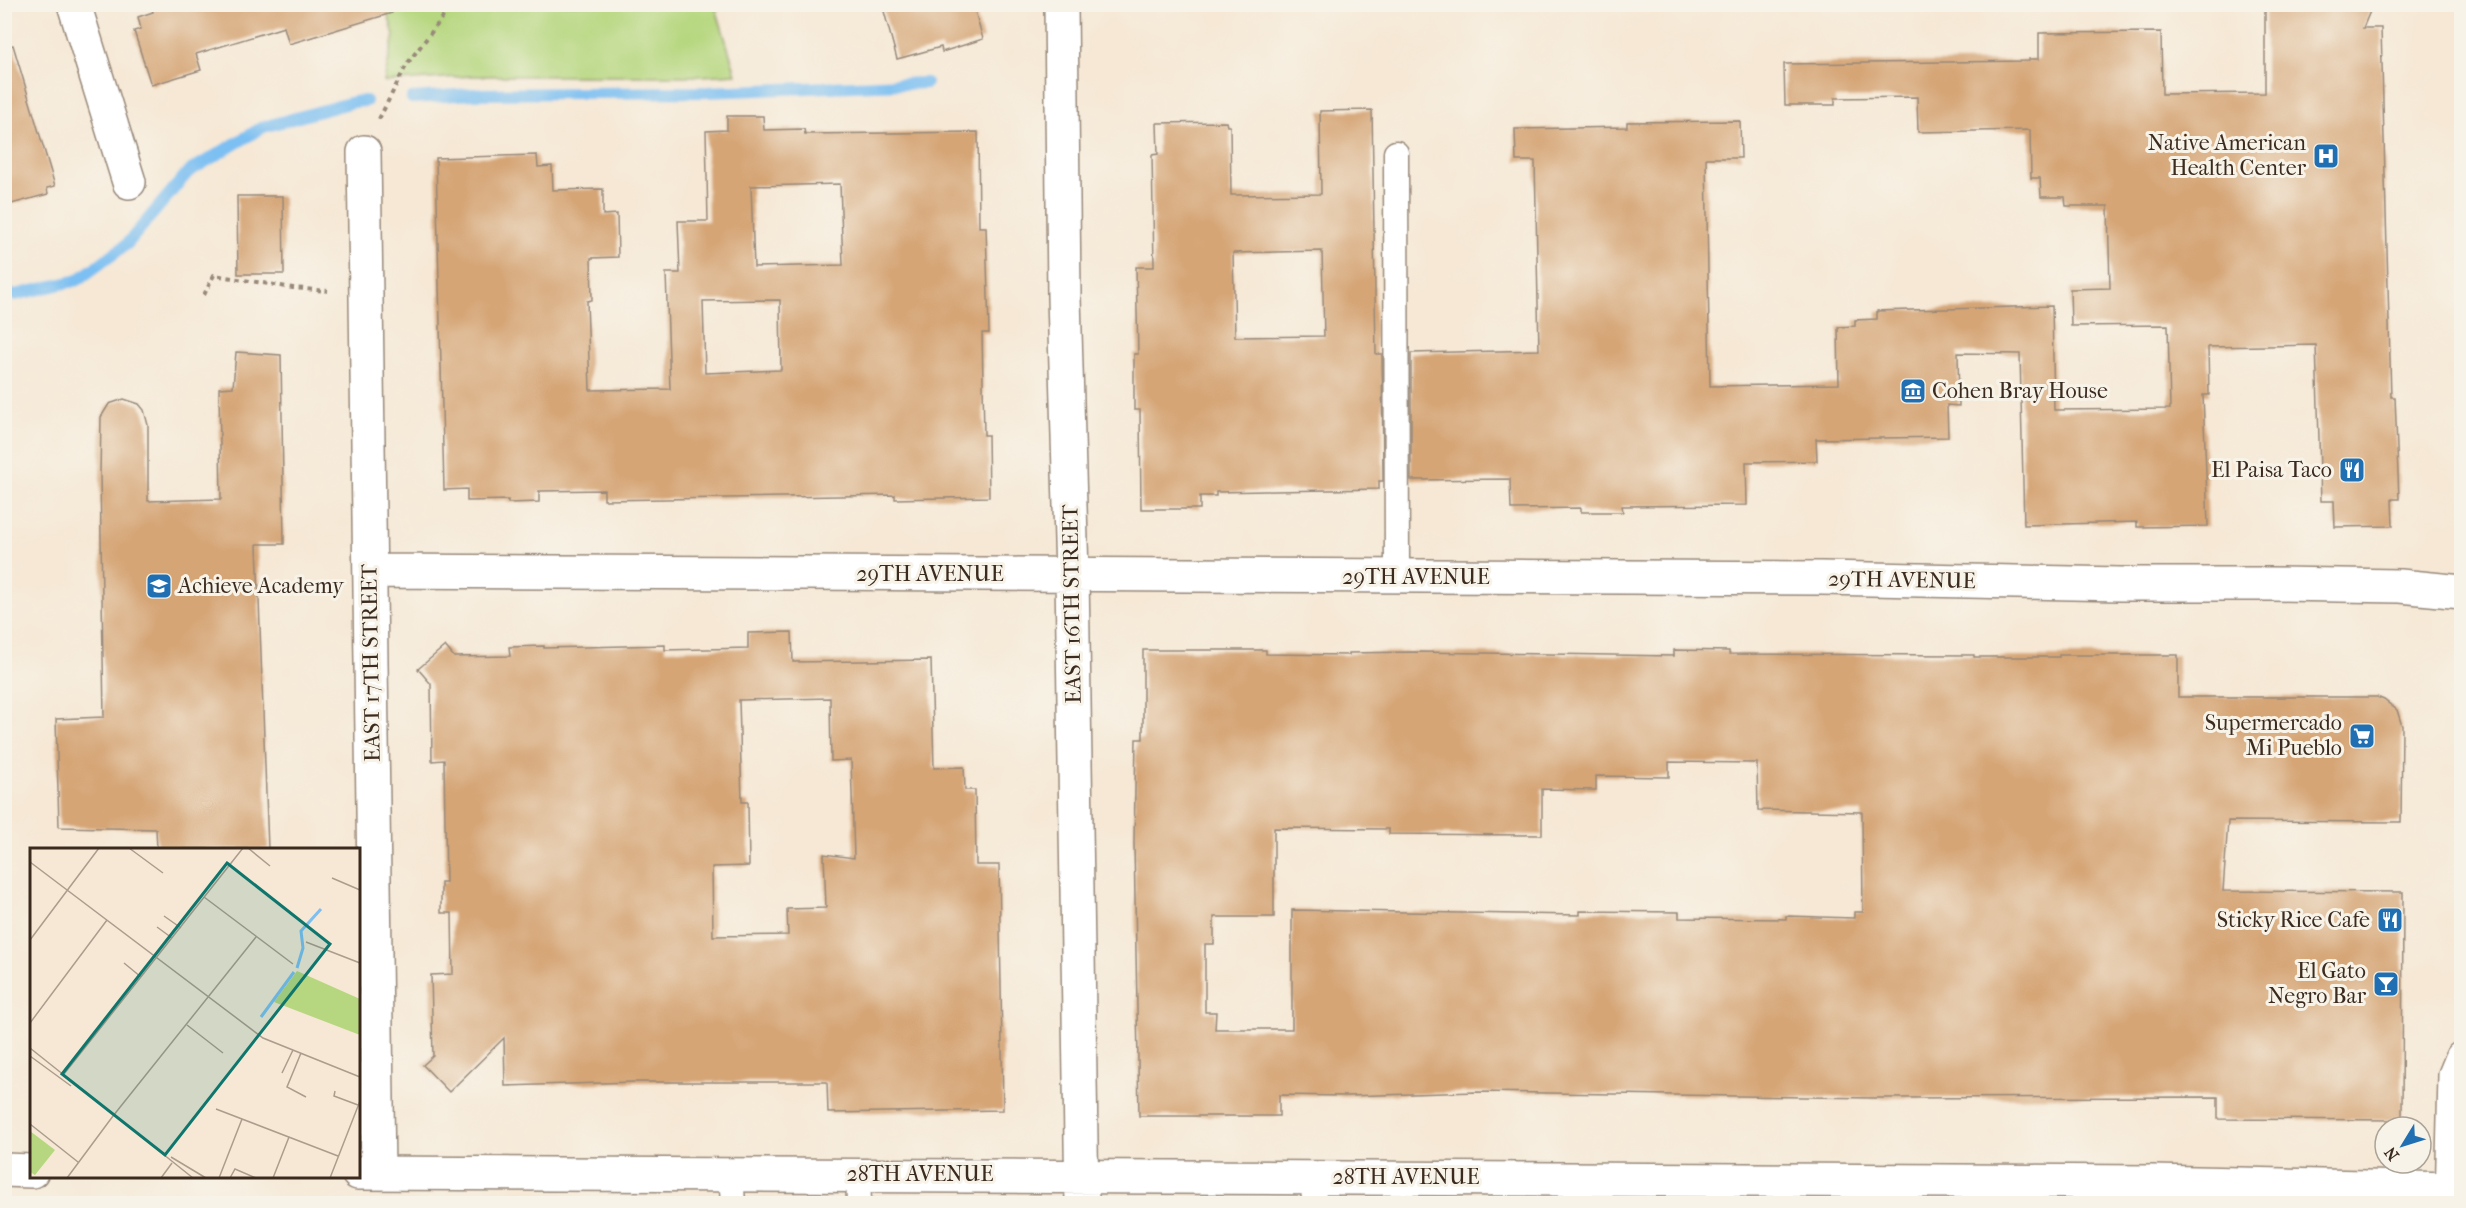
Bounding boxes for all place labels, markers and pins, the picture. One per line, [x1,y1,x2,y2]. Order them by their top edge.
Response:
place label: Native American Health Center [2148,130,2307,181]
hospital icon: Native American Health Center [2311,141,2341,171]
museum icon: Cohen Bray House [1898,376,1928,406]
place label: Cohen Bray House [1932,378,2108,404]
restaurant icon: El Paisa Taco [2337,455,2367,485]
place label: El Paisa Taco [2211,457,2332,483]
school or university icon: Achieve Academy [144,571,174,601]
place label: Achieve Academy [177,573,345,599]
place label: Supermercado Mi Pueblo [2205,710,2342,761]
supermarket icon: Supermercado Mi Pueblo [2347,721,2377,751]
restaurant icon: Sticky Rice Cafe [2375,905,2405,935]
place label: Sticky Rice Cafe [2217,907,2370,933]
place label: El Gato Negro Bar [2268,958,2367,1009]
bar icon: El Gato Negro Bar [2371,969,2401,999]

